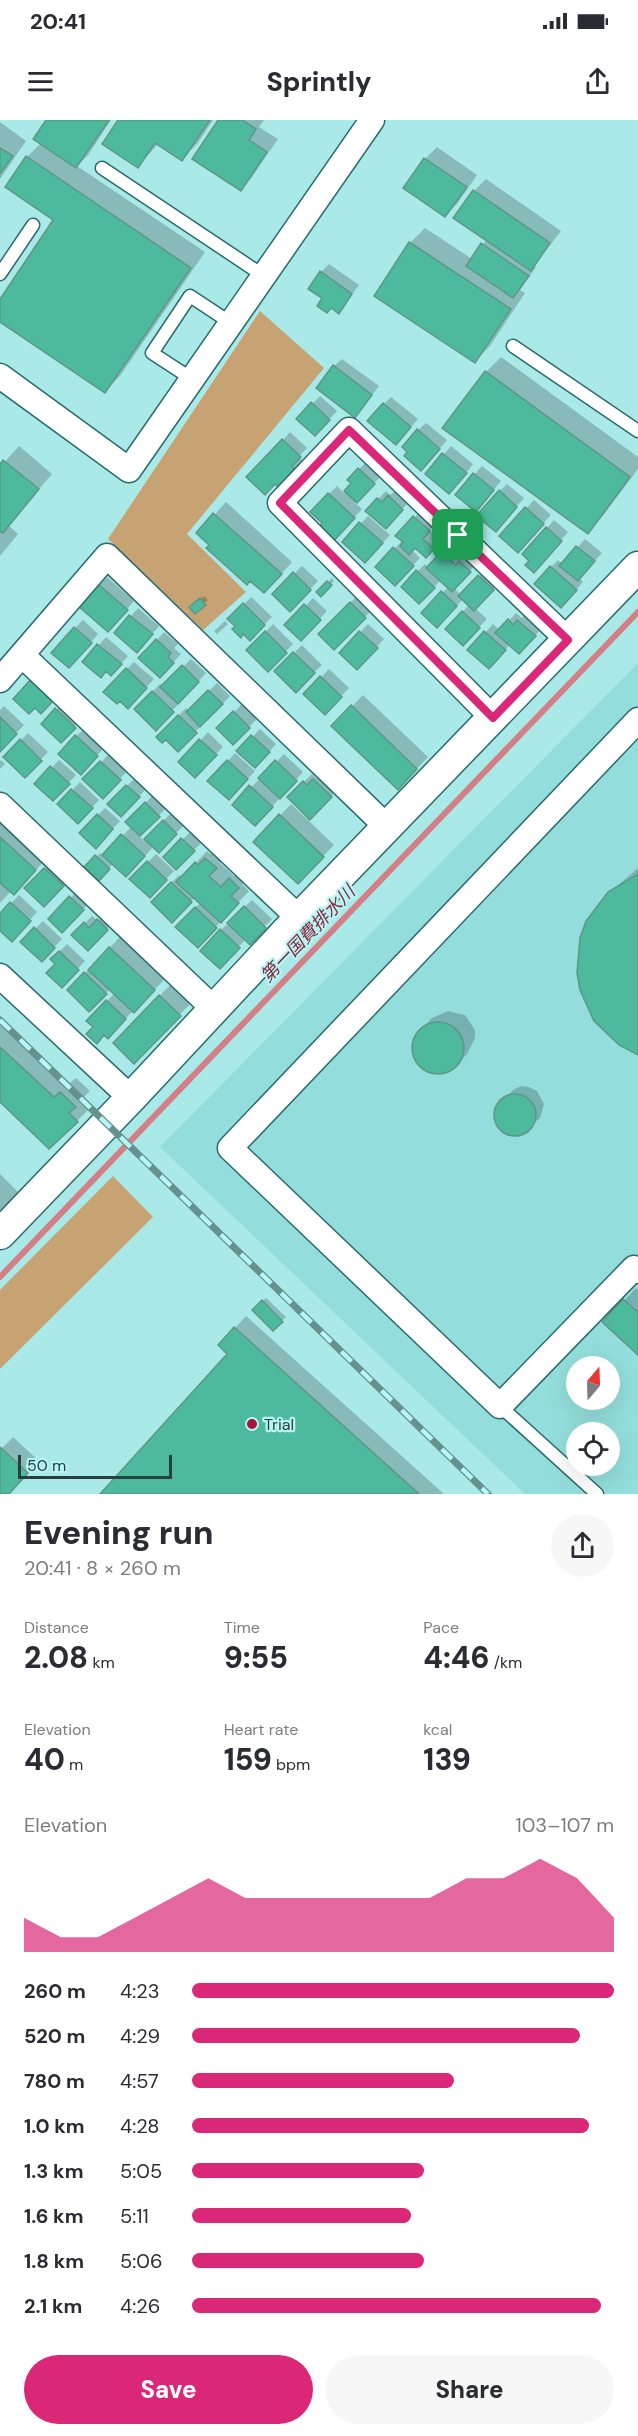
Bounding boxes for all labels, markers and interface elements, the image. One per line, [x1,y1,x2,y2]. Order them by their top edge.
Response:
text: 20:41 [30,7,86,36]
text: Sprintly [266,64,372,99]
icon: menu [24,65,57,98]
icon: share [581,65,614,98]
pin [432,509,483,560]
icon: arrive [441,518,474,551]
water label: 第一国費排水川 [256,879,362,988]
north arrow [566,1356,620,1410]
map controls [566,1356,620,1476]
place label: Trial [264,1414,294,1435]
marker: Trial [245,1417,259,1431]
button: locate [566,1422,620,1476]
scale bar [18,1452,172,1480]
text: 50 m [27,1455,66,1476]
text: Evening run [24,1511,213,1554]
button: share [551,1514,614,1577]
text: 20:41 · 8 × 260 m [24,1555,181,1581]
text: Distance [24,1617,89,1638]
text: Time [224,1617,260,1638]
text: Pace [423,1617,459,1638]
text: 2.08 [24,1638,88,1677]
text: 9:55 [224,1638,288,1677]
text: 4:46 [423,1638,489,1677]
text: km [88,1652,115,1673]
text: /km [489,1652,522,1673]
text: Elevation [24,1719,91,1740]
text: Heart rate [224,1719,298,1740]
text: kcal [423,1719,452,1740]
text: 40 [24,1740,65,1779]
text: 159 [224,1740,272,1779]
text: 139 [423,1740,471,1779]
text: m [65,1754,83,1775]
text: bpm [272,1754,310,1775]
text: Elevation [24,1812,107,1838]
text: 103–107 m [515,1812,614,1838]
text: 260 m [24,1978,86,2004]
text: 4:23 [120,1978,160,2004]
text: 520 m [24,2023,85,2049]
text: 4:29 [120,2023,160,2049]
text: 780 m [24,2068,85,2094]
text: 4:57 [120,2068,159,2094]
text: 1.0 km [24,2113,85,2139]
text: 4:28 [120,2113,160,2139]
text: 1.3 km [24,2158,83,2184]
text: 5:05 [120,2158,162,2184]
text: 1.6 km [24,2203,83,2229]
text: 5:11 [120,2203,149,2229]
text: 1.8 km [24,2248,84,2274]
text: 5:06 [120,2248,162,2274]
text: 2.1 km [24,2293,82,2319]
text: 4:26 [120,2293,160,2319]
button: Save [24,2355,313,2424]
button: Share [325,2355,614,2424]

